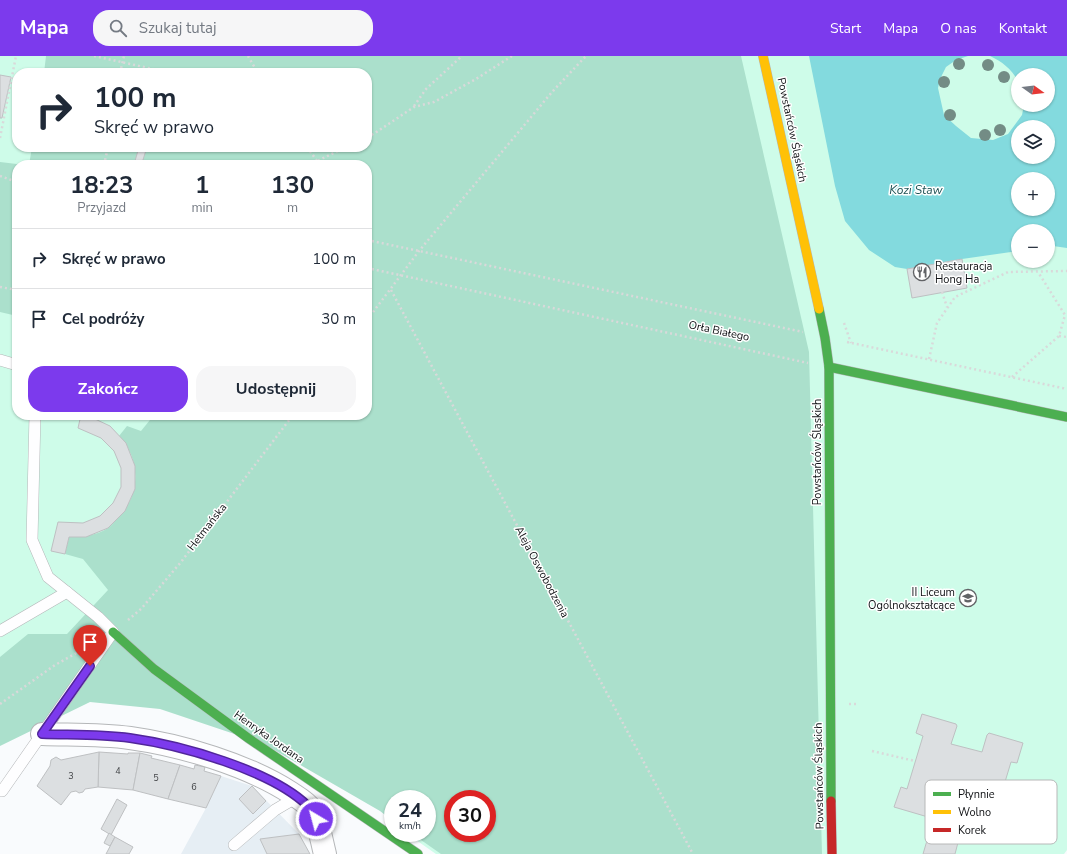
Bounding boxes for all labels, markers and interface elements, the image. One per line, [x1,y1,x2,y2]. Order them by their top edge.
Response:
search box [93,10,373,46]
text: Mapa [20,15,69,41]
icon: search [107,17,129,39]
text: Szukaj tutaj [139,18,216,38]
text: Start [830,19,861,38]
text: Mapa [883,19,918,38]
text: O nas [940,19,977,38]
text: Kontakt [999,19,1047,38]
north arrow [1011,68,1055,112]
map controls [1011,68,1055,268]
street label: Powstańców Śląskich [774,76,811,184]
text: 100 m [94,79,177,117]
icon: right [28,84,80,136]
text: Skręć w prawo [94,115,214,139]
button: layers [1011,120,1055,164]
text: 18:23 [70,169,133,201]
text: 1 [195,169,209,201]
text: 130 [271,169,314,201]
button: + [1011,172,1055,216]
water label: Kozi Staw [889,182,944,198]
text: Przyjazd [77,199,126,217]
text: min [191,199,213,217]
text: m [287,199,298,217]
button: − [1011,224,1055,268]
icon: right [28,248,50,270]
text: Skręć w prawo [62,249,166,269]
text: 100 m [312,249,356,269]
place label: Restauracja Hong Ha [935,259,993,287]
restaurant icon: Restauracja Hong Ha [912,262,932,282]
icon: arrive [28,308,50,330]
text: Cel podróży [62,309,144,329]
text: 30 m [321,309,356,329]
street label: Orła Białego [687,317,751,345]
button: Zakończ [28,366,188,412]
button: Udostępnij [196,366,356,412]
street label: Powstańców Śląskich [809,399,825,505]
street label: Hetmańska [184,500,230,554]
street label: Aleja Oswobodzenia [512,524,573,621]
place label: II Liceum Ogólnokształcące [868,585,955,613]
school or university icon: II Liceum Ogólnokształcące [958,588,978,608]
pin [73,625,107,666]
icon: arrive [79,631,101,653]
street label: Henryka Jordana [231,707,307,767]
street label: Powstańców Śląskich [810,723,827,829]
house number: 4 [115,765,121,777]
house number: 3 [68,770,74,782]
house number: 5 [153,772,159,784]
legend [925,780,1057,844]
house number: 6 [191,781,197,793]
text: Płynnie [958,787,995,802]
speed limit sign: 30 [444,790,496,842]
text: 24 [398,797,422,824]
position arrow [295,798,337,840]
text: Wolno [958,805,991,820]
text: km/h [399,819,421,833]
text: Korek [958,823,987,838]

